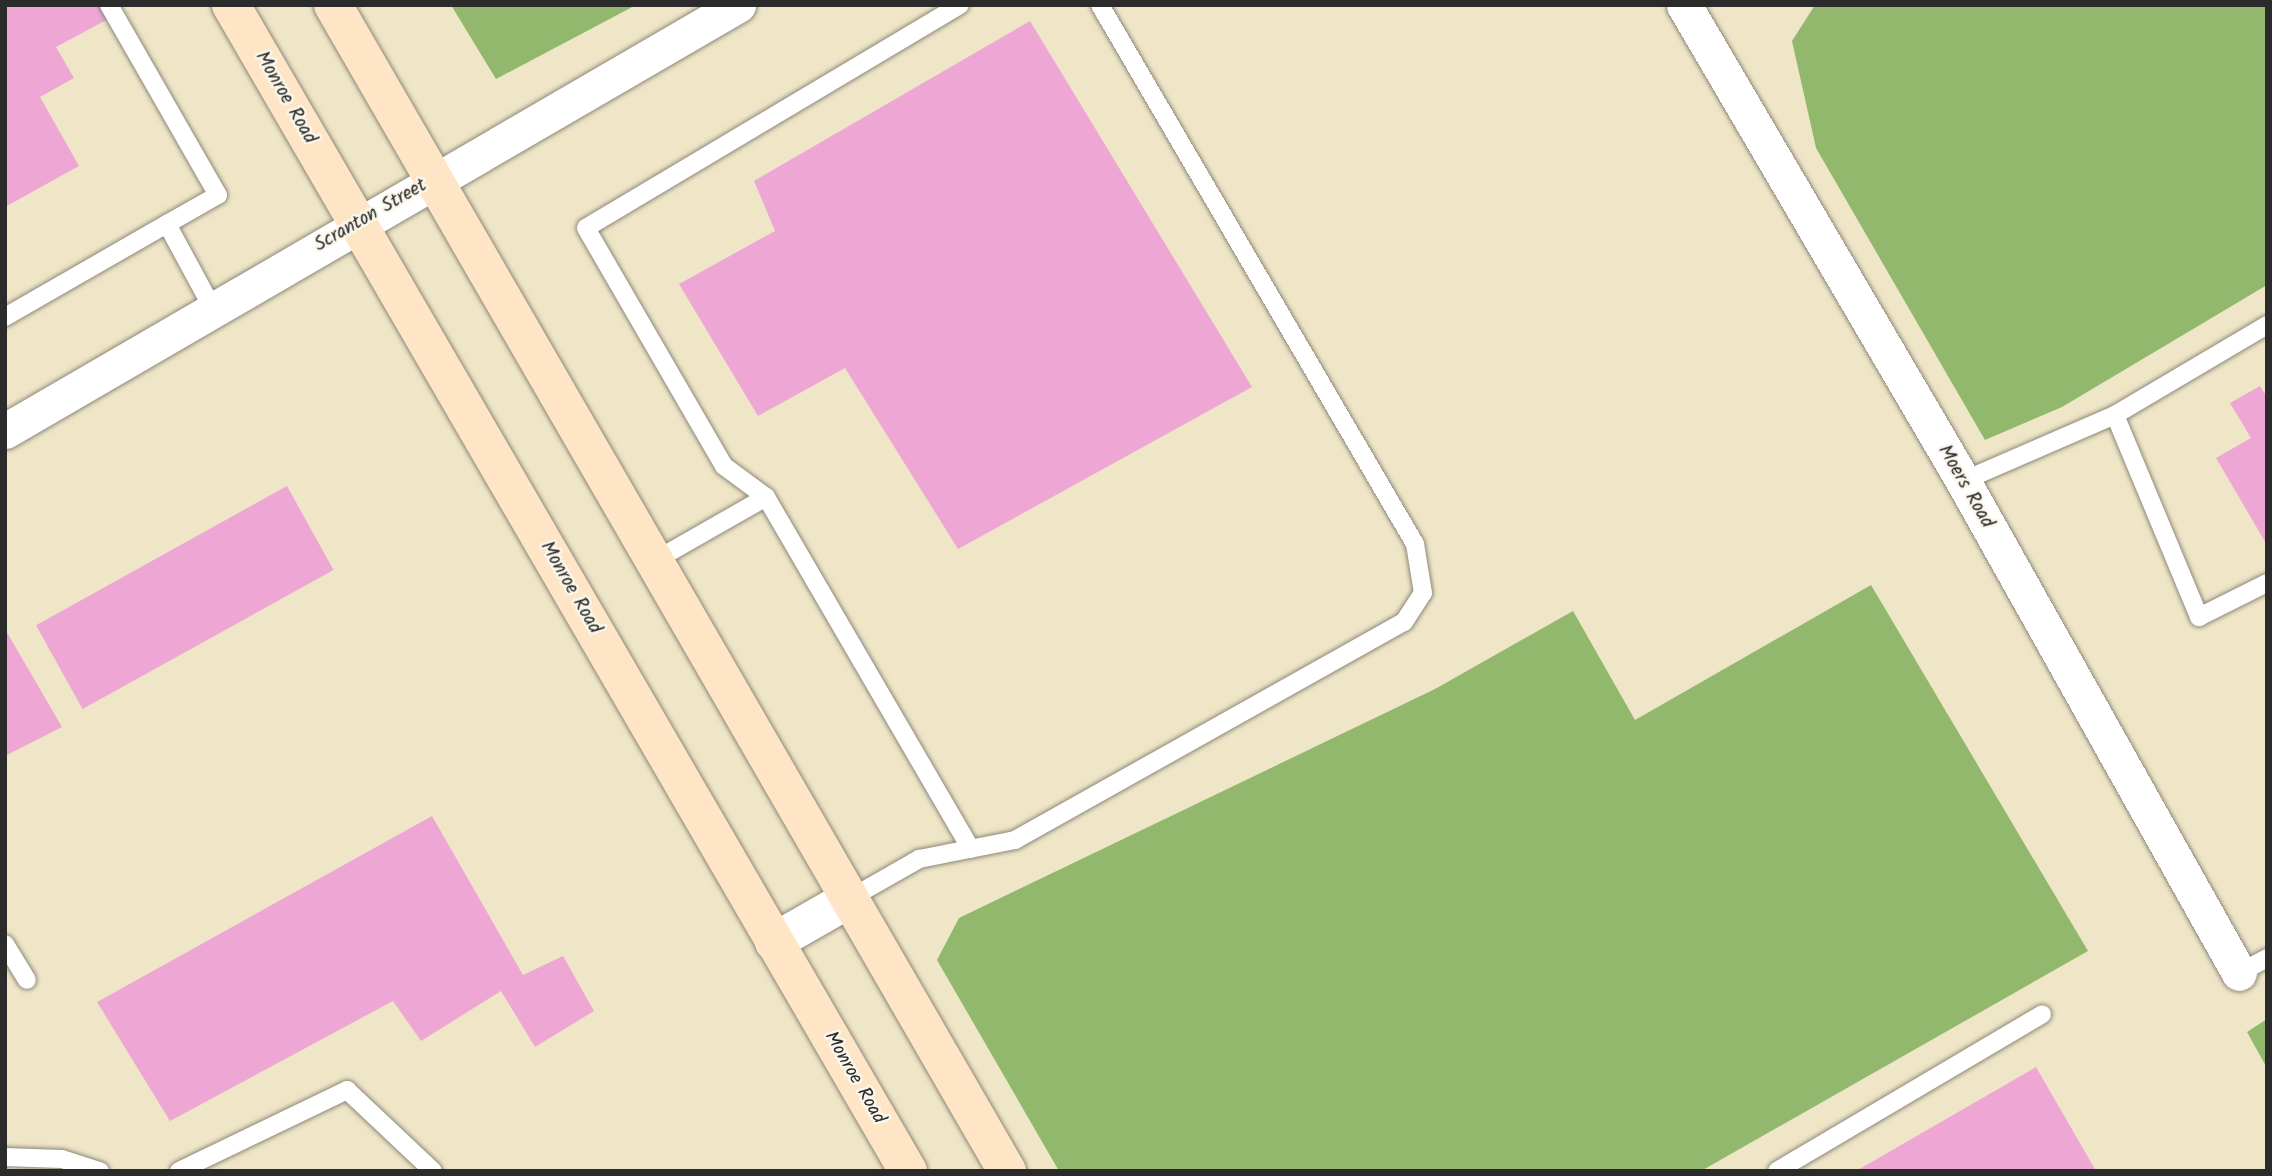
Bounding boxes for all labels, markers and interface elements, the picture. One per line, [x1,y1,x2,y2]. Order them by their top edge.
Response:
street label: Monroe Road [249,48,321,148]
street label: Scranton Street [311,175,431,257]
street label: Moers Road [1932,441,1998,533]
street label: Monroe Road [534,538,606,638]
street label: Monroe Road [818,1028,890,1128]

